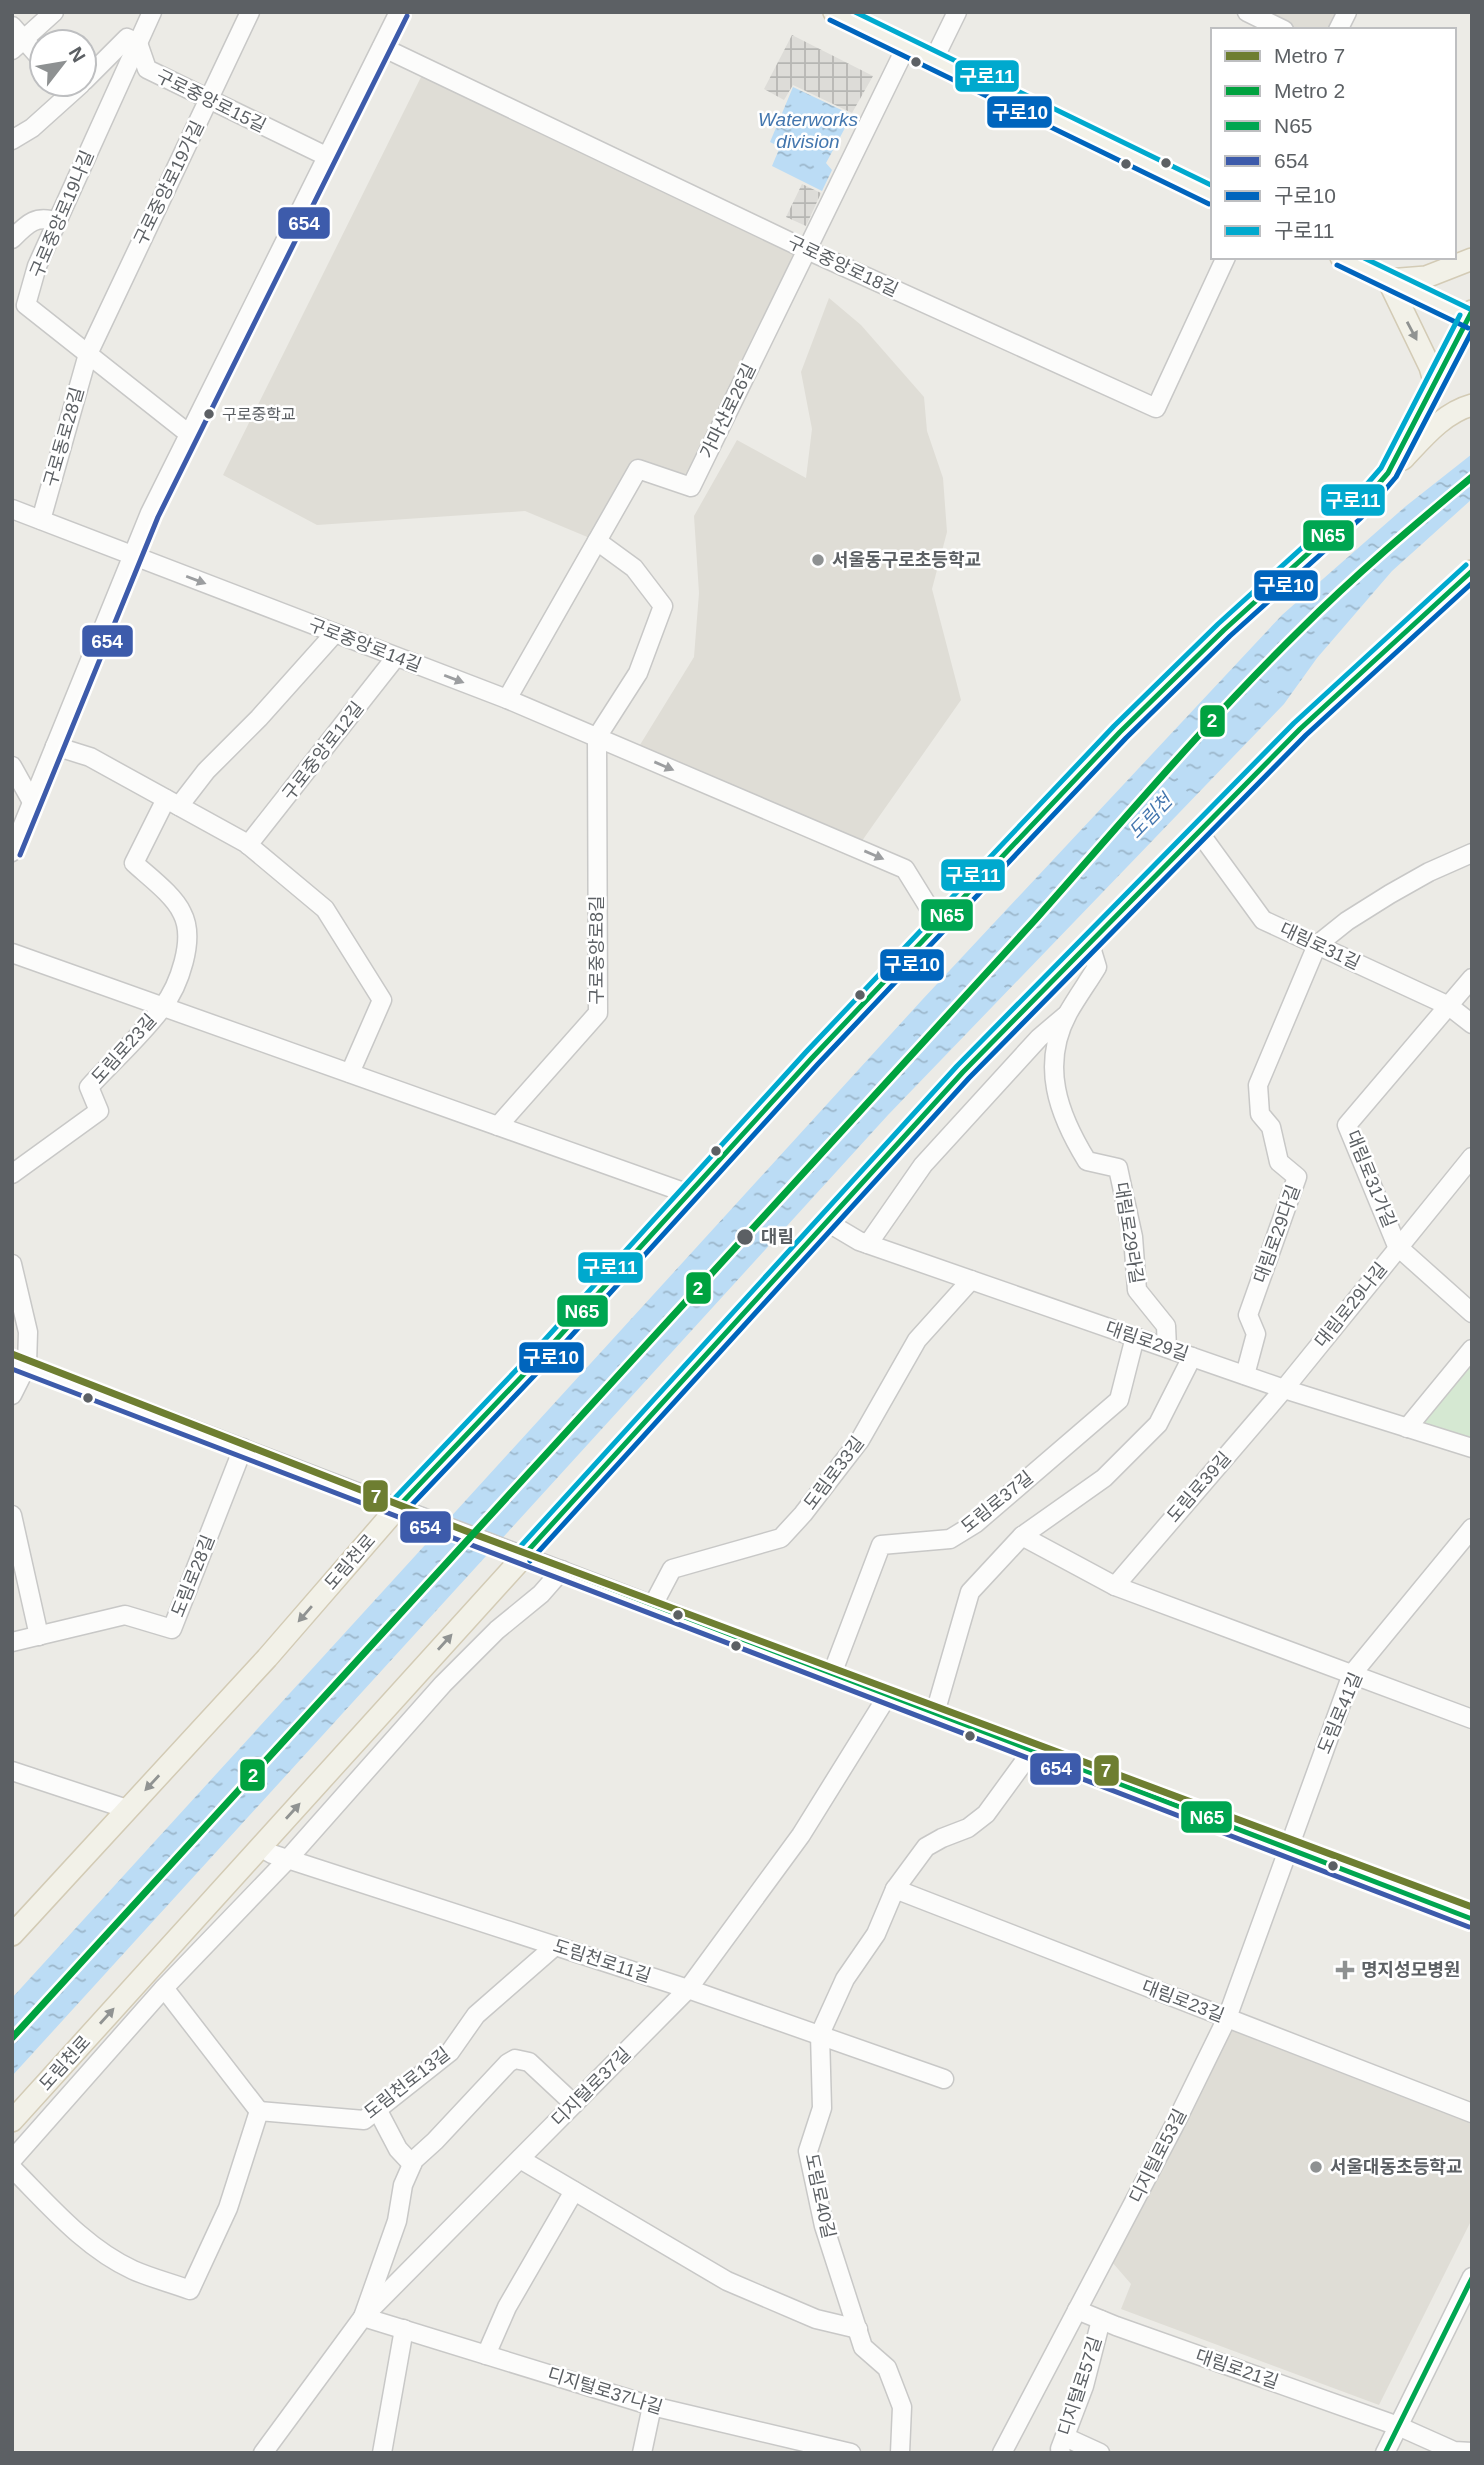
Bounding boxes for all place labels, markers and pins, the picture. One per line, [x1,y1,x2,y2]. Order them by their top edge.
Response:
unlabelled marker [909,55,923,69]
unlabelled marker [1159,156,1173,170]
unlabelled marker [1119,157,1133,171]
place label: 구로중학교 [222,406,296,423]
marker: 구로중학교 [202,407,216,421]
place label: 서울동구로초등학교 [832,550,981,570]
marker: 서울동구로초등학교 [810,552,826,568]
unlabelled marker [853,988,867,1002]
unlabelled marker [709,1144,723,1158]
marker: 대림 [735,1227,755,1247]
place label: 대림 [761,1227,794,1247]
unlabelled marker [81,1391,95,1405]
unlabelled marker [671,1608,685,1622]
unlabelled marker [729,1639,743,1653]
unlabelled marker [963,1729,977,1743]
unlabelled marker [1326,1859,1340,1873]
marker: 명지성모병원 [1335,1960,1355,1980]
place label: 명지성모병원 [1361,1960,1460,1980]
place label: 서울대동초등학교 [1330,2157,1462,2177]
marker: 서울대동초등학교 [1308,2159,1324,2175]

